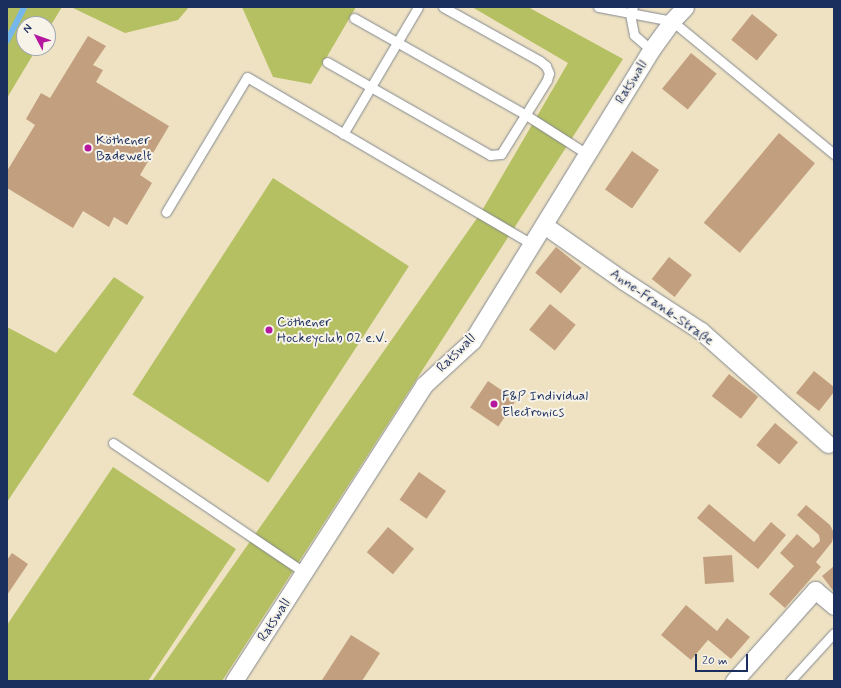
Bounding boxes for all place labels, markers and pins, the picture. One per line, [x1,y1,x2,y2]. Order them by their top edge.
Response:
place label: Köthener Badewelt [96,132,152,164]
marker: Köthener Badewelt [83,143,93,153]
place label: Cöthener Hockeyclub 02 e.V. [277,314,387,346]
marker: Cöthener Hockeyclub 02 e.V. [264,325,274,335]
place label: F&P Individual Electronics [502,388,586,420]
marker: F&P Individual Electronics [489,399,499,409]

